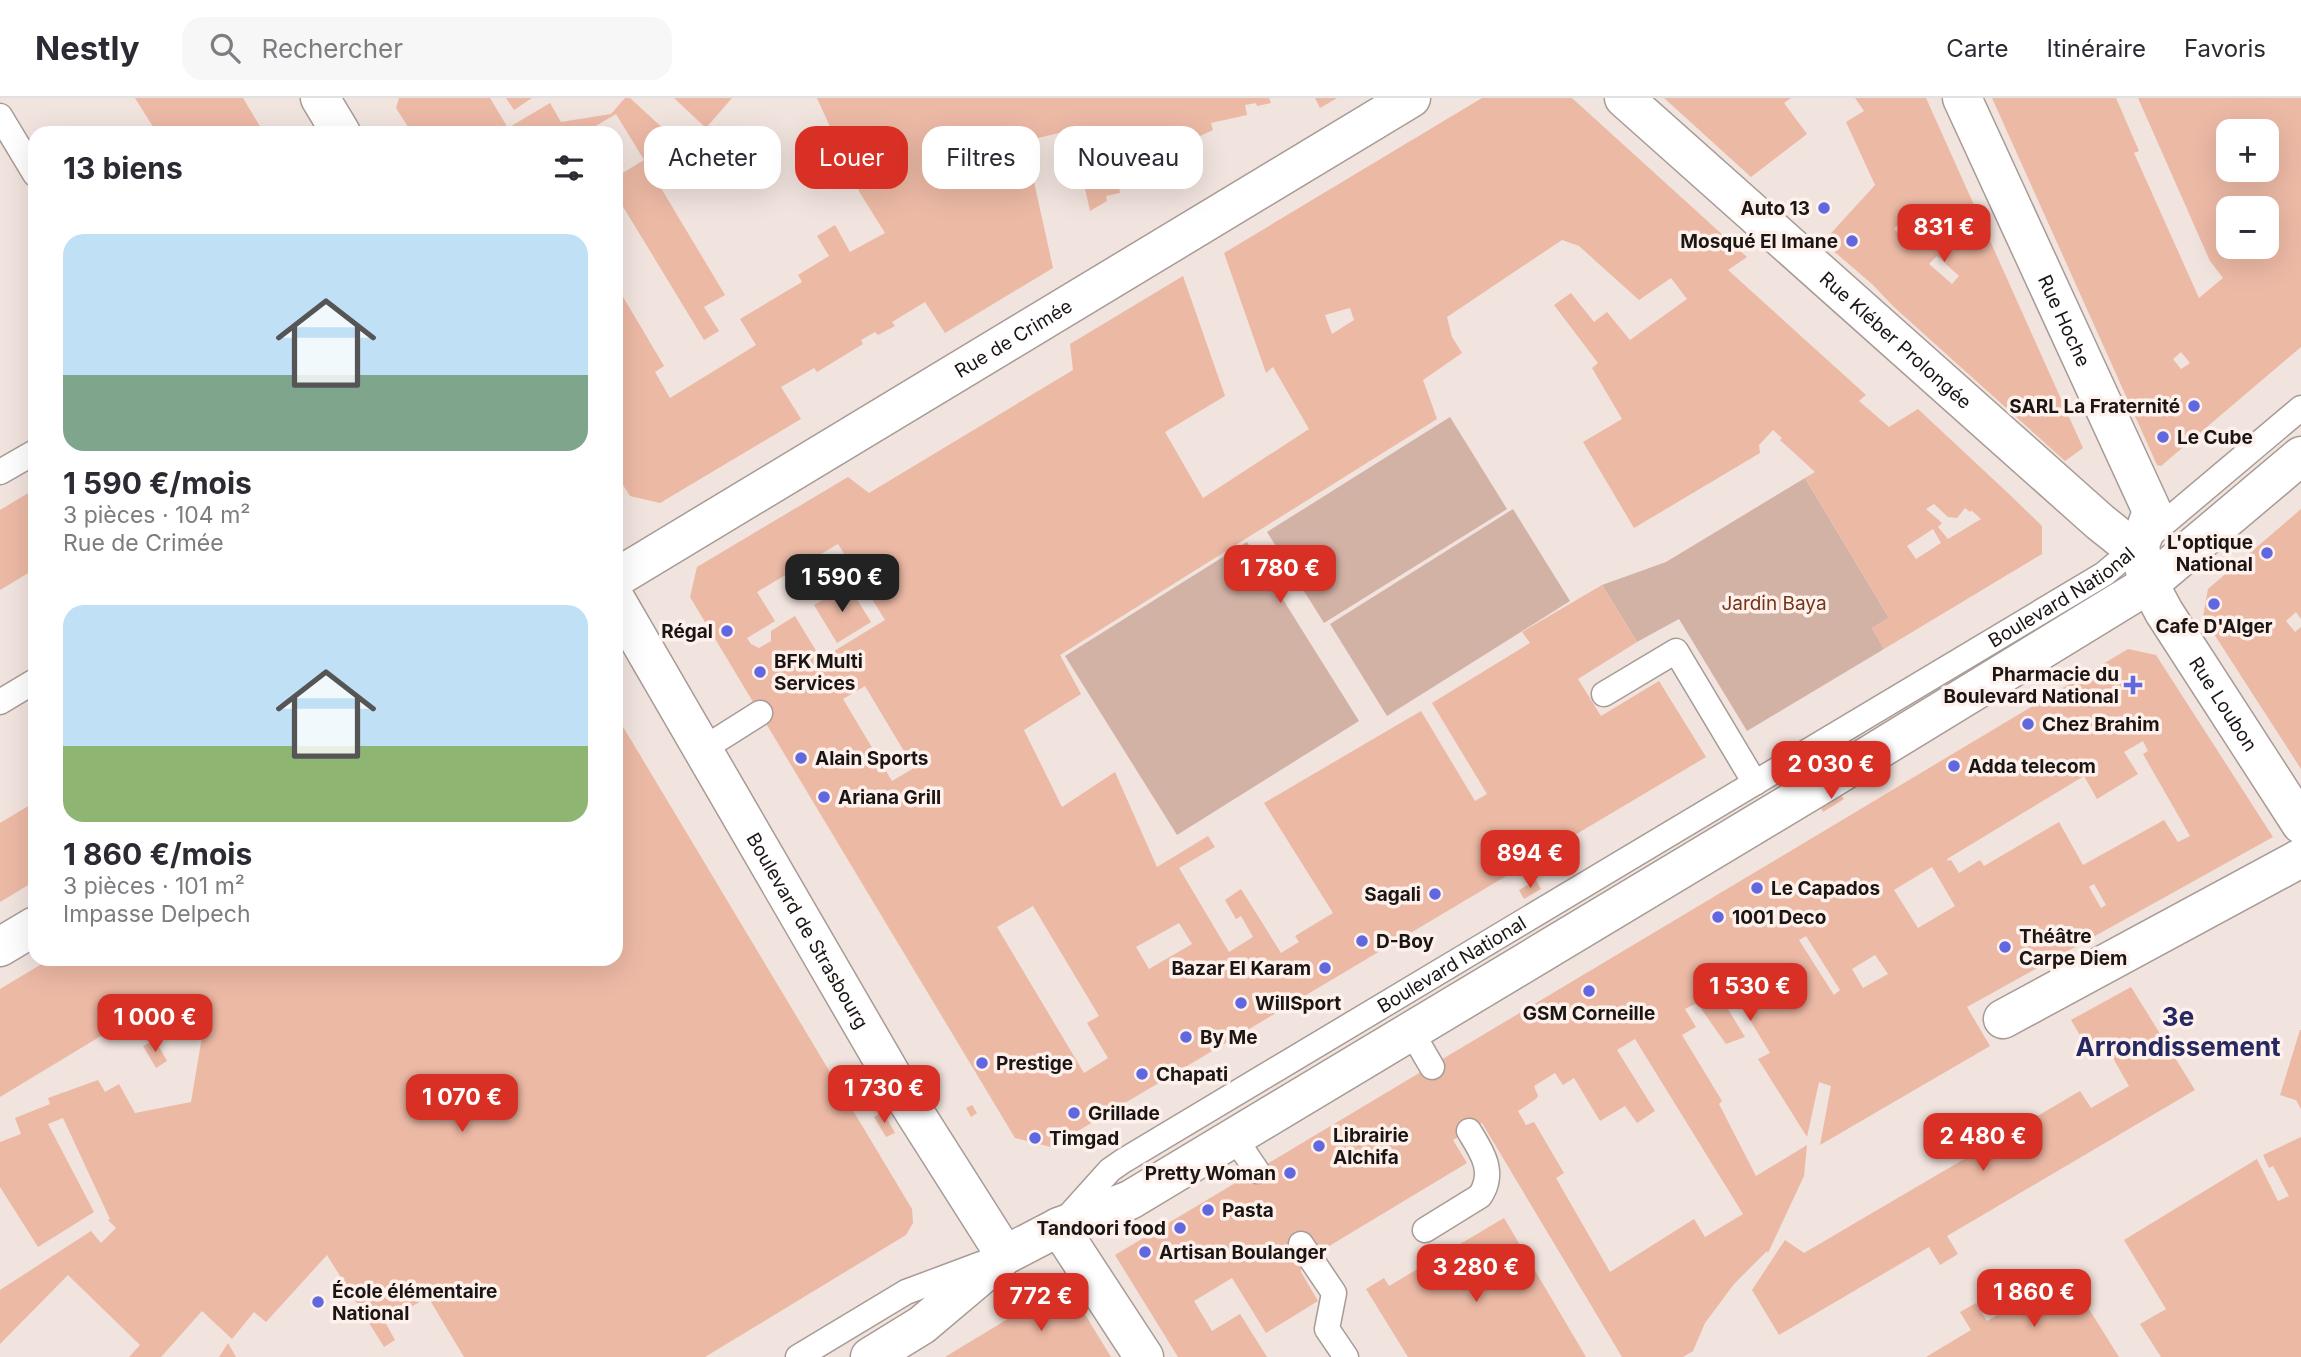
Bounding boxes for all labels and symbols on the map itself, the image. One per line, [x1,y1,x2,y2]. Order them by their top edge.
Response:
place label: Auto 13 [1741,197,1810,220]
marker: Auto 13 [1816,200,1832,216]
pin: 831 € [1895,204,1993,264]
place label: Mosqué El Imane [1680,230,1838,253]
marker: Mosqué El Imane [1844,233,1860,249]
street label: Rue Kléber Prolongée [1815,267,1976,414]
street label: Rue Hoche [2033,271,2095,370]
street label: Rue de Crimée [951,294,1076,383]
place label: SARL La Fraternité [2009,395,2180,418]
marker: SARL La Fraternité [2186,398,2202,414]
place label: Le Cube [2177,426,2253,449]
marker: Le Cube [2155,429,2171,445]
place label: L'optique National [2167,531,2253,576]
street label: Boulevard National [1984,542,2140,653]
marker: L'optique National [2259,545,2275,561]
pin: 1 780 € [1215,546,1345,605]
pin: 1 590 € [777,554,907,614]
park label: Jardin Baya [1721,592,1827,615]
marker: Cafe D'Alger [2206,596,2222,612]
place label: Cafe D'Alger [2155,615,2273,638]
place label: Régal [661,620,713,643]
marker: Régal [719,623,735,639]
place label: BFK Multi Services [774,650,863,695]
street label: Rue Loubon [2184,653,2262,756]
place label: Pharmacie du Boulevard National [1944,663,2119,708]
marker: BFK Multi Services [752,664,768,680]
marker: Pharmacie du Boulevard National [2125,677,2141,693]
place label: Chez Brahim [2042,713,2160,736]
marker: Chez Brahim [2020,716,2036,732]
pin: 2 030 € [1766,742,1896,801]
place label: Alain Sports [815,747,928,770]
marker: Alain Sports [793,750,809,766]
place label: Adda telecom [1968,755,2096,778]
marker: Adda telecom [1946,758,1962,774]
place label: Ariana Grill [838,786,941,809]
marker: Ariana Grill [816,789,832,805]
street label: Boulevard de Strasbourg [741,829,873,1033]
pin: 894 € [1481,830,1579,890]
place label: Le Capados [1771,877,1880,900]
marker: Le Capados [1749,880,1765,896]
place label: Sagali [1364,883,1421,906]
marker: Sagali [1427,886,1443,902]
place label: 1001 Deco [1732,906,1826,929]
marker: 1001 Deco [1710,909,1726,925]
street label: Boulevard National [1373,911,1530,1018]
place label: Théâtre Carpe Diem [2019,925,2127,970]
place label: D-Boy [1376,930,1434,953]
marker: D-Boy [1354,933,1370,949]
marker: Théâtre Carpe Diem [1997,939,2013,955]
place label: Bazar El Karam [1172,957,1311,980]
marker: Bazar El Karam [1317,960,1333,976]
pin: 1 530 € [1685,964,1815,1023]
marker: GSM Corneille [1581,983,1597,999]
place label: WillSport [1255,992,1341,1015]
pin: 1 000 € [90,995,220,1054]
marker: WillSport [1233,995,1249,1011]
district label: 3e Arrondissement [2075,1001,2281,1062]
place label: GSM Corneille [1523,1002,1655,1025]
place label: By Me [1200,1026,1258,1049]
marker: By Me [1178,1029,1194,1045]
place label: Prestige [996,1052,1073,1075]
marker: Prestige [974,1055,990,1071]
place label: Chapati [1156,1063,1228,1086]
pin: 1 730 € [819,1066,949,1125]
marker: Chapati [1134,1066,1150,1082]
pin: 1 070 € [397,1074,527,1134]
place label: Grillade [1088,1102,1160,1125]
marker: Grillade [1066,1105,1082,1121]
pin: 2 480 € [1918,1114,2048,1173]
place label: Librairie Alchifa [1333,1124,1409,1169]
place label: Timgad [1049,1127,1119,1150]
marker: Timgad [1027,1130,1043,1146]
marker: Librairie Alchifa [1311,1138,1327,1154]
place label: Pretty Woman [1145,1162,1276,1185]
marker: Pretty Woman [1282,1165,1298,1181]
place label: Pasta [1222,1199,1274,1222]
marker: Pasta [1200,1202,1216,1218]
place label: Tandoori food [1037,1217,1166,1240]
marker: Tandoori food [1172,1220,1188,1236]
place label: Artisan Boulanger [1159,1241,1327,1264]
marker: Artisan Boulanger [1137,1244,1153,1260]
pin: 3 280 € [1411,1244,1541,1304]
pin: 1 860 € [1969,1270,2099,1329]
pin: 772 € [992,1274,1090,1333]
place label: École élémentaire National [332,1280,497,1325]
marker: École élémentaire National [310,1294,326,1310]

